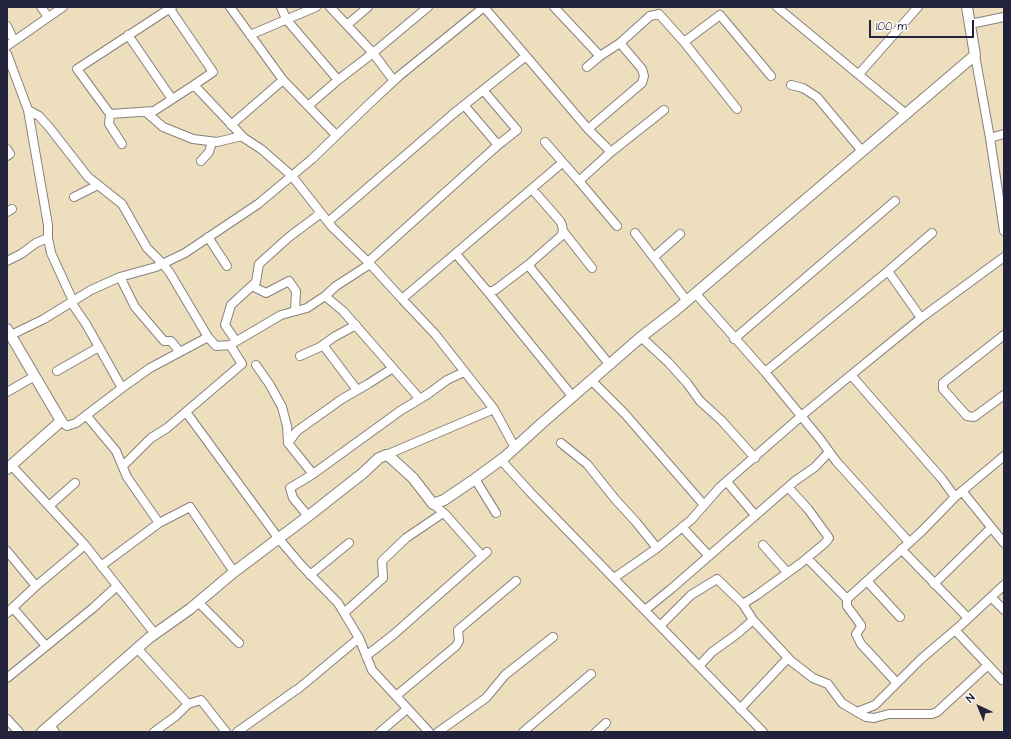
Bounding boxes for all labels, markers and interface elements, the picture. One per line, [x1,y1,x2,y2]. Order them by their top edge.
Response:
scale bar [871,12,976,38]
text: 100 m [876,18,907,35]
north arrow [959,687,999,727]
text: N [963,690,978,706]

